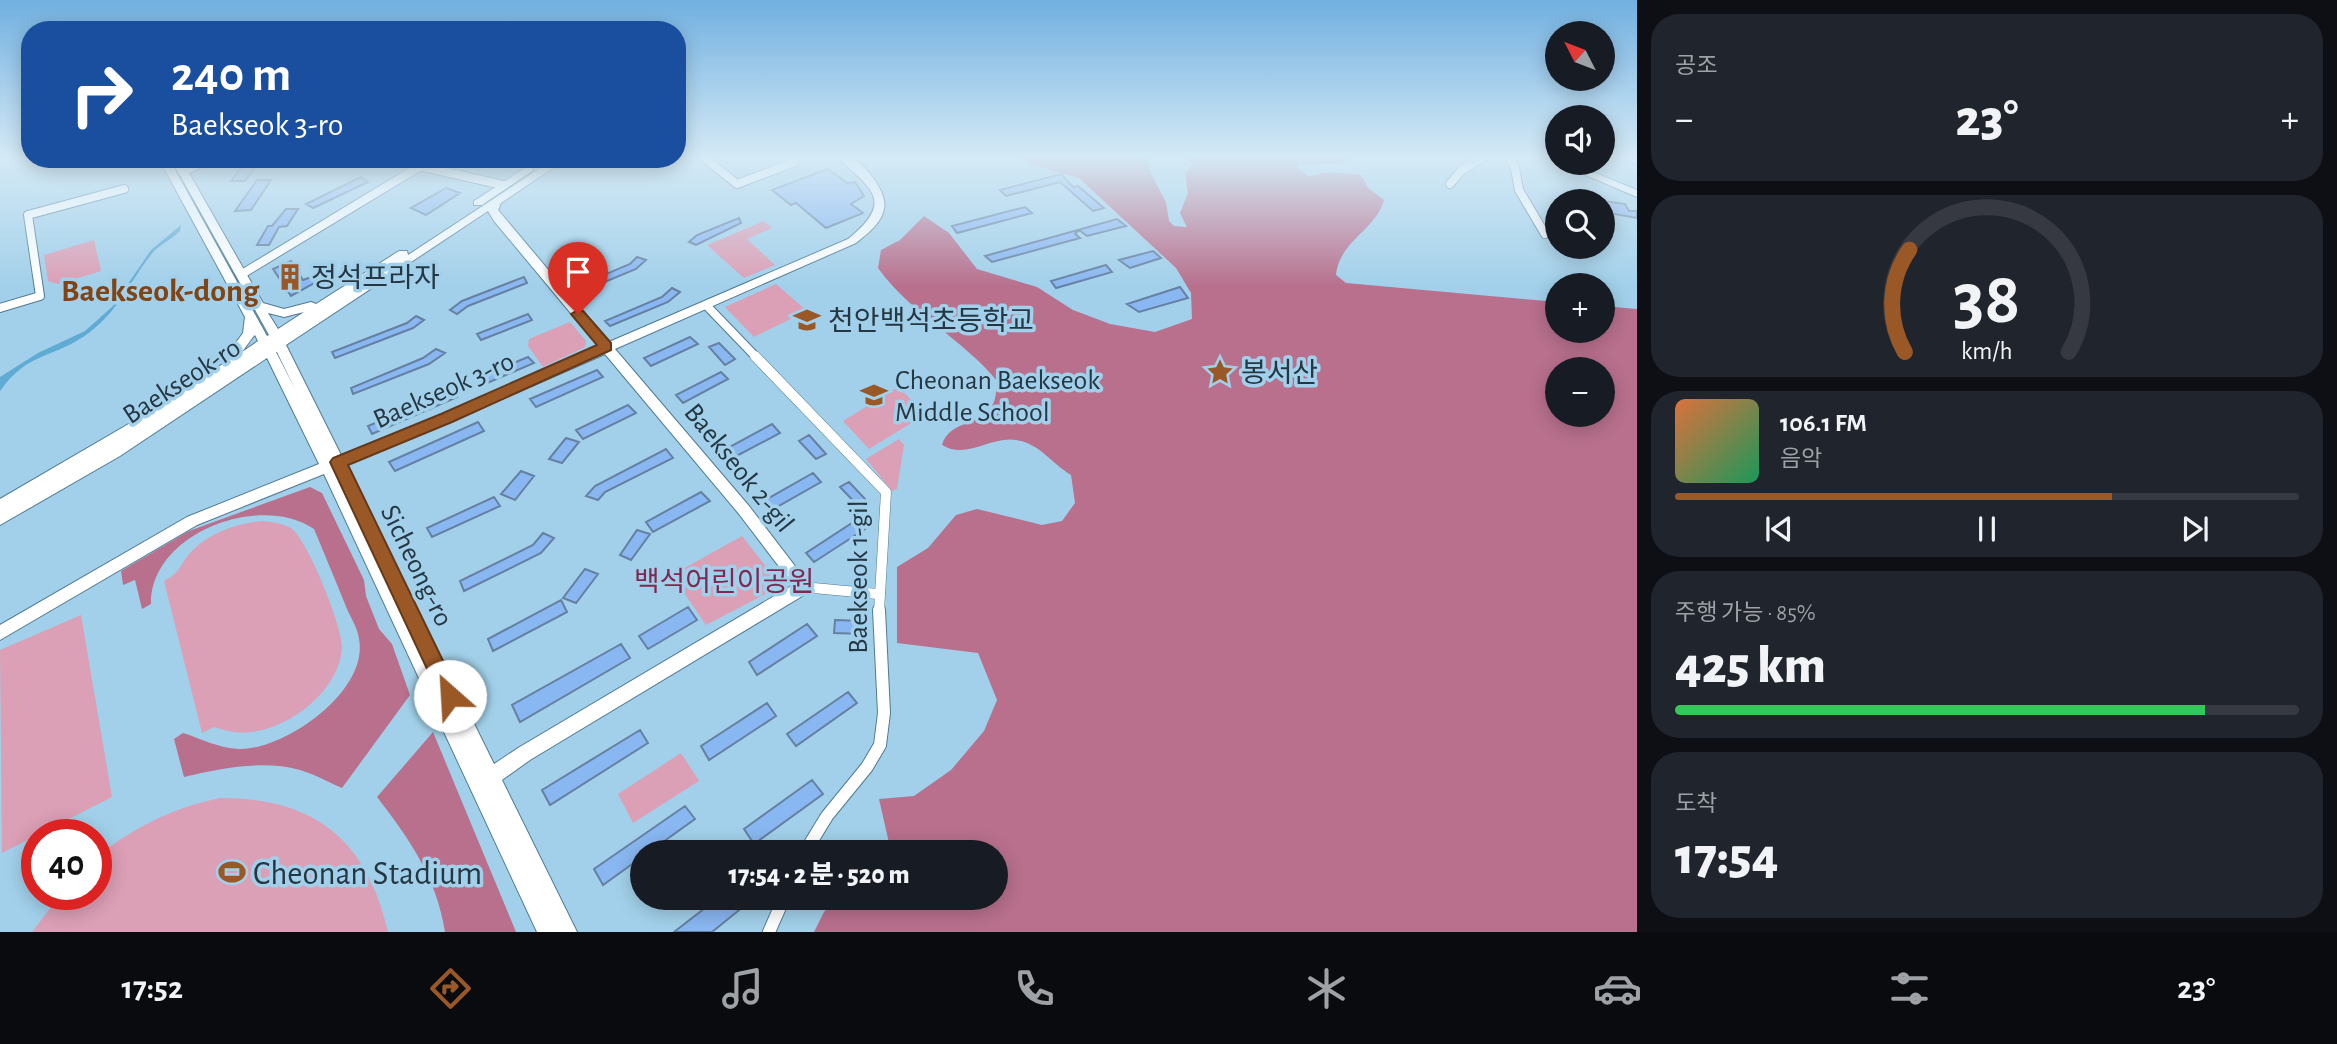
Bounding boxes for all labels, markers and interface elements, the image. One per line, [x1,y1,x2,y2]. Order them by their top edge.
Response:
north arrow [1545,21,1615,91]
map controls [1545,21,1615,427]
icon: right [56,49,147,140]
text: 240 m [171,51,291,100]
text: 공조 [1675,55,1717,78]
text: 23° [1956,93,2018,145]
text: − [1675,101,1693,139]
text: + [2281,101,2299,139]
button: sound [1545,105,1615,175]
text: Baekseok 3-ro [171,109,343,141]
button: search [1545,189,1615,259]
pin [548,242,608,314]
icon: arrive [559,253,597,291]
building icon: 정석프라자 [275,262,305,292]
place label: 정석프라자 [311,263,440,293]
text: 38 [1953,264,2021,337]
button: + [1545,273,1615,343]
district label: Baekseok-dong [61,275,260,307]
school or university icon: 천안백석초등학교 [792,305,822,335]
place label: 천안백석초등학교 [828,306,1034,336]
street label: Baekseok-ro [118,333,246,430]
text: km/h [1961,338,2013,363]
street label: Baekseok 3-ro [369,347,518,434]
place icon: 봉서산 [1205,357,1235,387]
button: − [1545,357,1615,427]
place label: 봉서산 [1241,358,1318,388]
place label: Cheonan Baekseok Middle School [895,367,1100,427]
school or university icon: Cheonan Baekseok Middle School [859,380,889,410]
street label: Baekseok 2-gil [678,399,799,538]
text: 106.1 FM [1780,410,1867,436]
text: 음악 [1780,448,1822,471]
street label: Baekseok 1-gil [845,500,873,654]
street label: Sicheong-ro [375,501,458,631]
icon: previous [1760,510,1798,548]
icon: pause [1968,510,2006,548]
icon: next [2176,510,2214,548]
park label: 백석어린이공원 [634,567,814,597]
text: 주행 가능 · 85% [1675,602,1816,625]
text: 425 km [1675,640,1826,692]
position arrow [413,659,487,733]
text: 도착 [1675,793,1717,816]
speed limit sign: 40 [21,819,112,910]
text: 17:54 [1675,831,1778,883]
sports icon: Cheonan Stadium [217,857,247,887]
place label: Cheonan Stadium [253,858,482,891]
text: 17:54 · 2 분 · 520 m [729,862,909,888]
icon: directions [426,964,475,1013]
icon: music [718,964,767,1013]
icon: phone [1010,964,1059,1013]
icon: climate [1302,964,1351,1013]
icon: car [1593,964,1642,1013]
icon: filters [1885,964,1934,1013]
text: 17:52 [121,972,183,1004]
text: 23° [2177,972,2216,1004]

